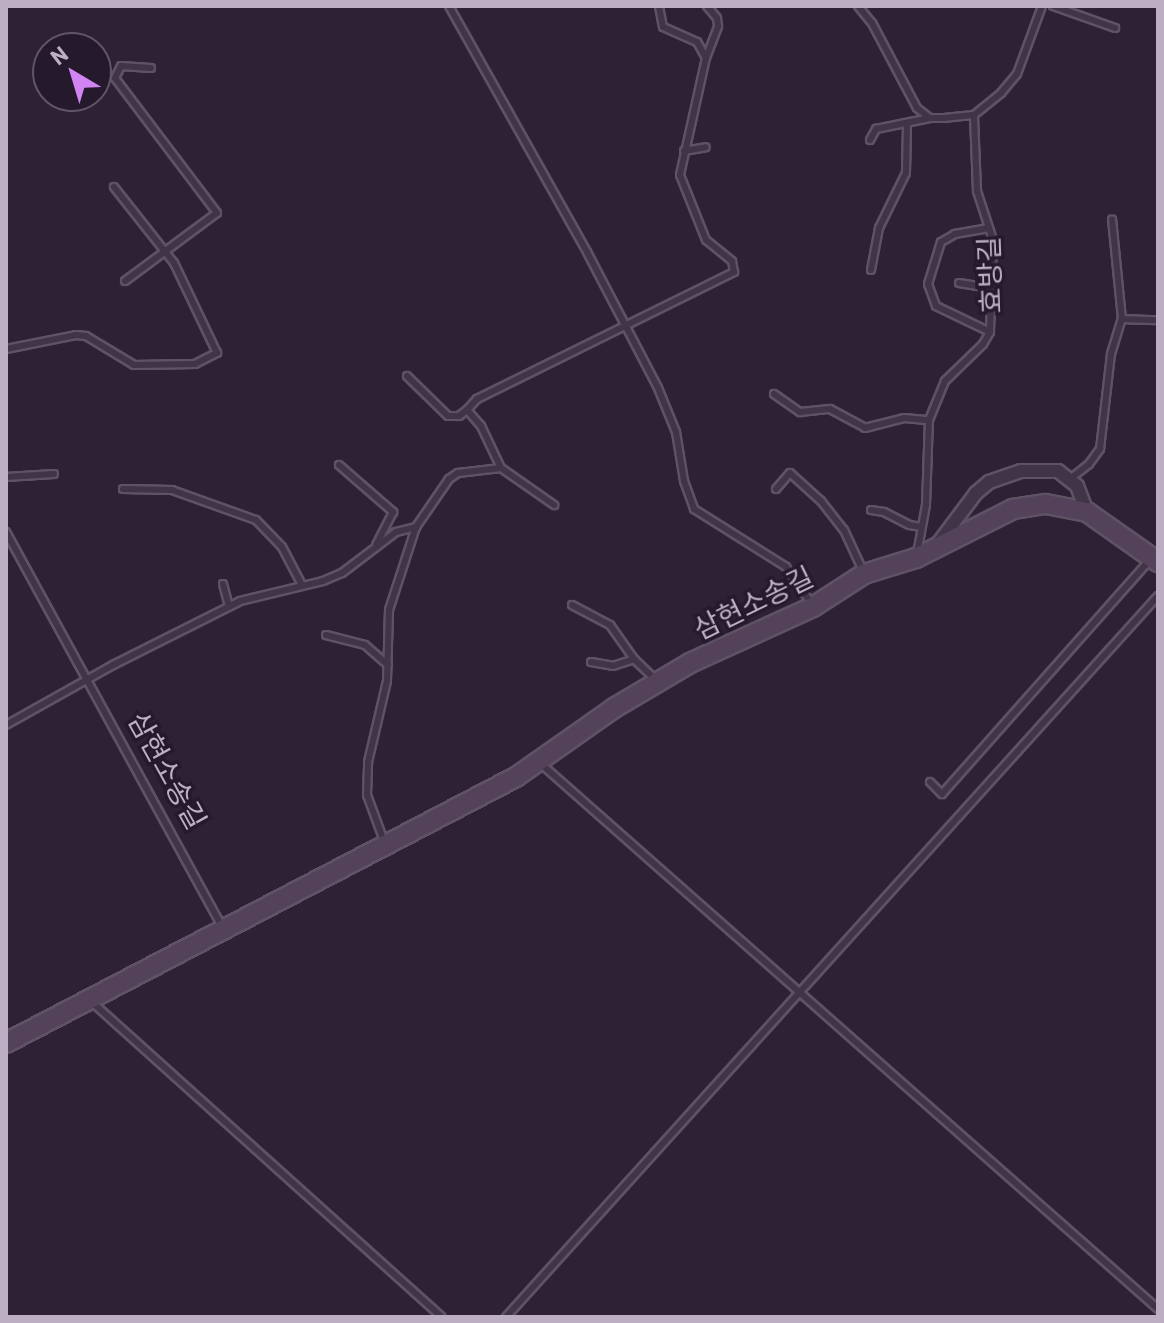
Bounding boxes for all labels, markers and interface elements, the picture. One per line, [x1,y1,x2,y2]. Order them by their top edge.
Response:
north arrow [32,32,112,112]
text: N [45,40,72,69]
street label: 효방길 [971,236,1007,314]
street label: 삼현소송길 [688,559,818,645]
street label: 삼현소송길 [122,706,214,834]

